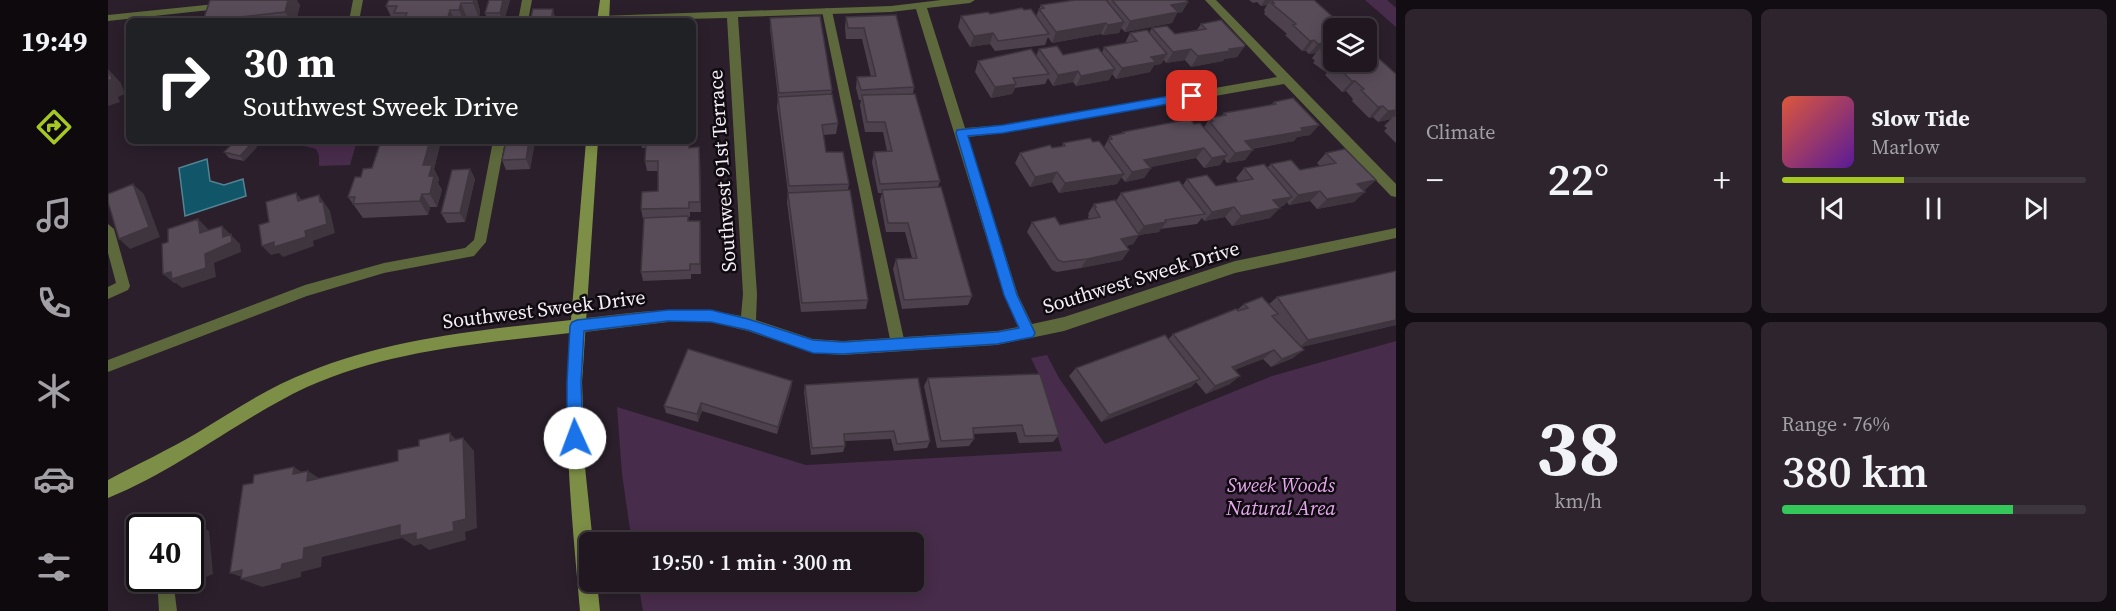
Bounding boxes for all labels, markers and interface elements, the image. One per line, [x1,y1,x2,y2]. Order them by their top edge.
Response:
map controls [1323,18,1377,72]
button: layers [1323,18,1377,72]
text: 19:49 [21,23,87,60]
text: 30 m [243,33,336,91]
icon: right [144,42,222,120]
street label: Southwest 91st Terrace [701,69,743,273]
pin [1166,70,1217,121]
icon: arrive [1175,79,1208,112]
text: Southwest Sweek Drive [243,88,519,125]
text: Slow Tide [1872,103,1970,133]
icon: directions [33,106,75,148]
text: Climate [1426,118,1495,146]
text: Marlow [1872,133,1940,161]
text: 22° [1547,148,1609,210]
text: − [1426,157,1444,202]
text: + [1713,157,1731,202]
icon: previous [1816,192,1849,225]
icon: pause [1917,192,1950,225]
icon: next [2019,192,2052,225]
icon: music [33,194,75,236]
street label: Southwest Sweek Drive [1039,234,1243,320]
icon: phone [33,282,75,324]
street label: Southwest Sweek Drive [441,283,647,335]
icon: climate [33,370,75,412]
text: 38 [1536,394,1621,501]
position arrow [543,406,607,470]
text: Range · 76% [1782,410,1890,438]
text: 380 km [1782,440,1928,502]
icon: car [33,458,75,500]
park label: Sweek Woods Natural Area [1225,471,1336,522]
text: km/h [1554,487,1602,515]
speed limit sign: 40 [126,514,204,592]
icon: filters [33,546,75,588]
text: 19:50 · 1 min · 300 m [651,547,852,577]

